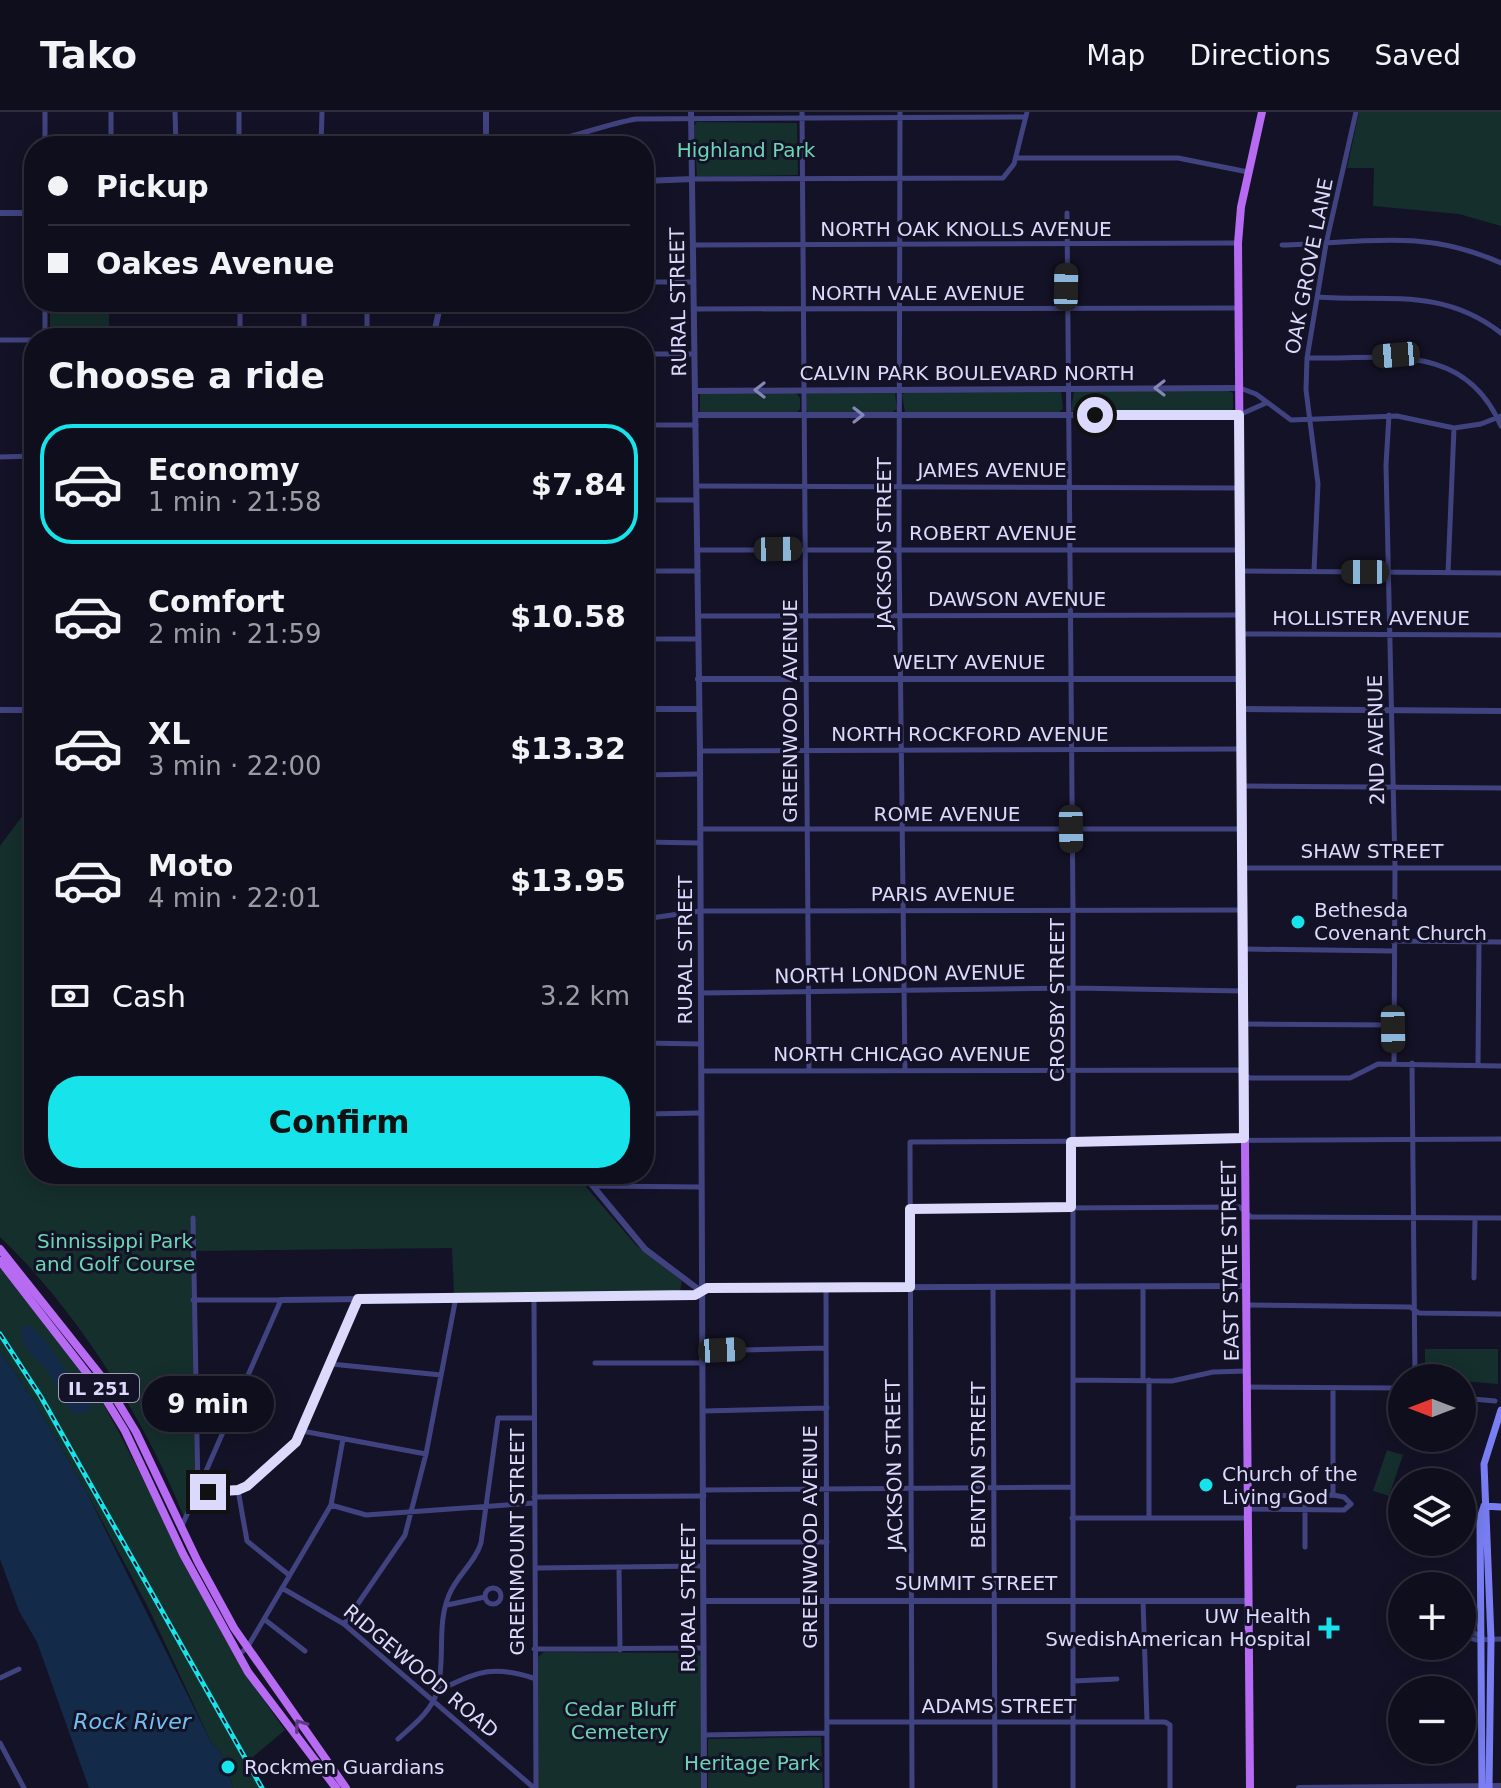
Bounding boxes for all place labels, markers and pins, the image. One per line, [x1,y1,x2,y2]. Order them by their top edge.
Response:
place label: Bethesda Covenant Church [1314,898,1487,945]
marker: Bethesda Covenant Church [1289,913,1307,931]
place label: Church of the Living God [1222,1462,1358,1509]
marker: Church of the Living God [1197,1476,1215,1494]
place label: UW Health SwedishAmerican Hospital [1045,1604,1311,1651]
marker: UW Health SwedishAmerican Hospital [1318,1617,1340,1639]
place label: Rockmen Guardians [244,1755,445,1779]
marker: Rockmen Guardians [219,1758,237,1776]

